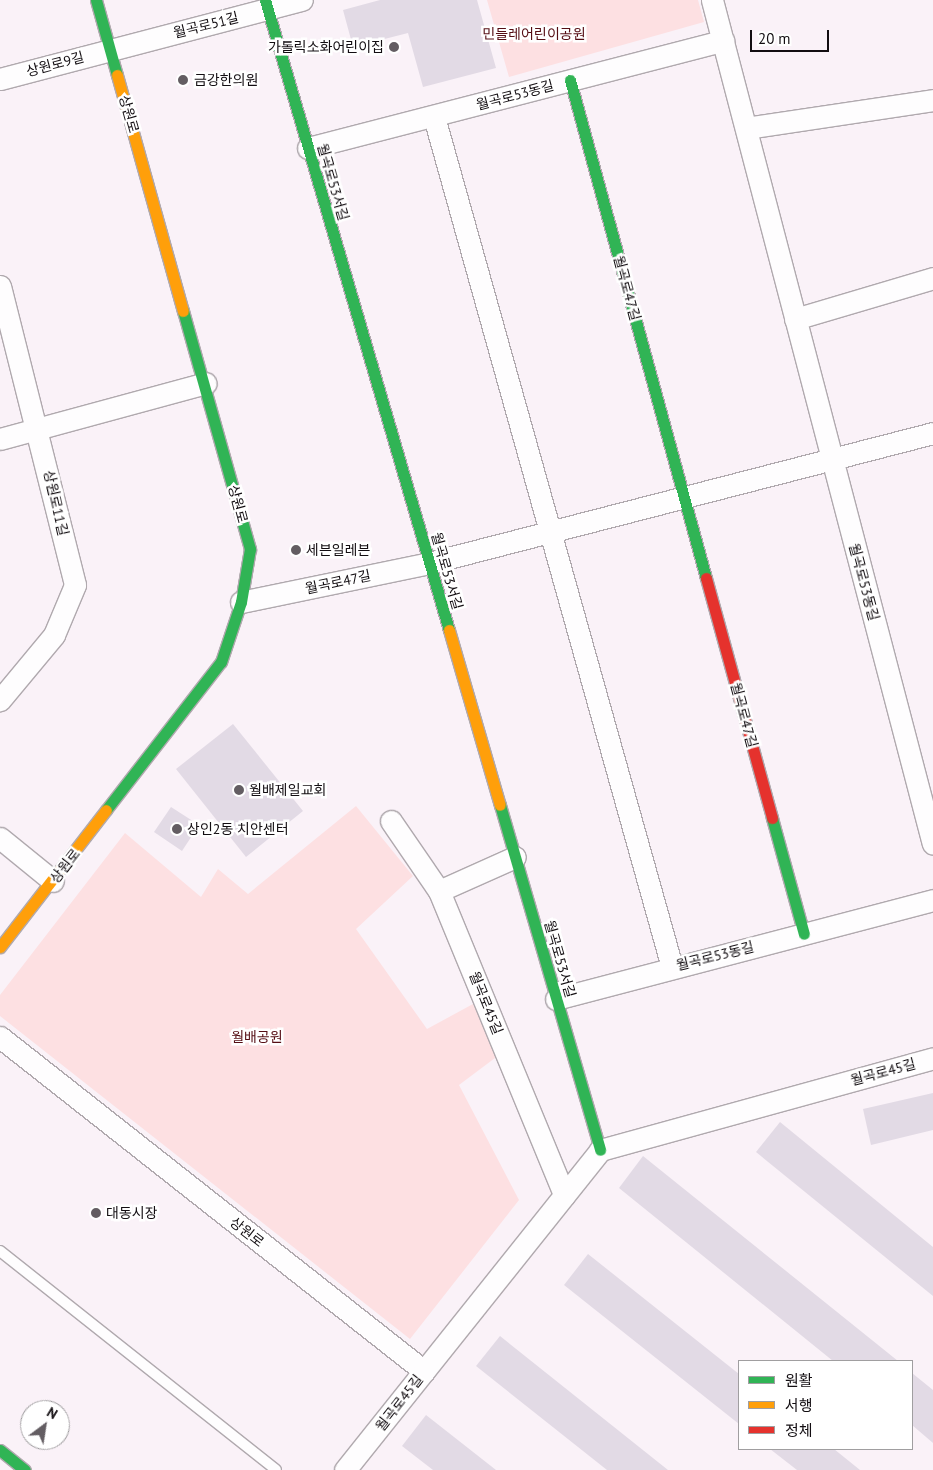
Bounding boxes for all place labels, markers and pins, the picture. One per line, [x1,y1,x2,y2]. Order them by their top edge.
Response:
place label: 가톨릭소화어린이집 [268,39,384,55]
marker: 가톨릭소화어린이집 [388,41,400,53]
place label: 금강한의원 [194,72,258,88]
marker: 금강한의원 [176,73,190,87]
place label: 세븐일레븐 [306,542,370,558]
marker: 세븐일레븐 [290,544,302,556]
place label: 월배제일교회 [249,782,326,798]
marker: 월배제일교회 [233,784,245,796]
place label: 상인2동 치안센터 [187,821,289,837]
marker: 상인2동 치안센터 [171,823,183,835]
place label: 대동시장 [106,1205,158,1221]
marker: 대동시장 [90,1207,102,1219]

